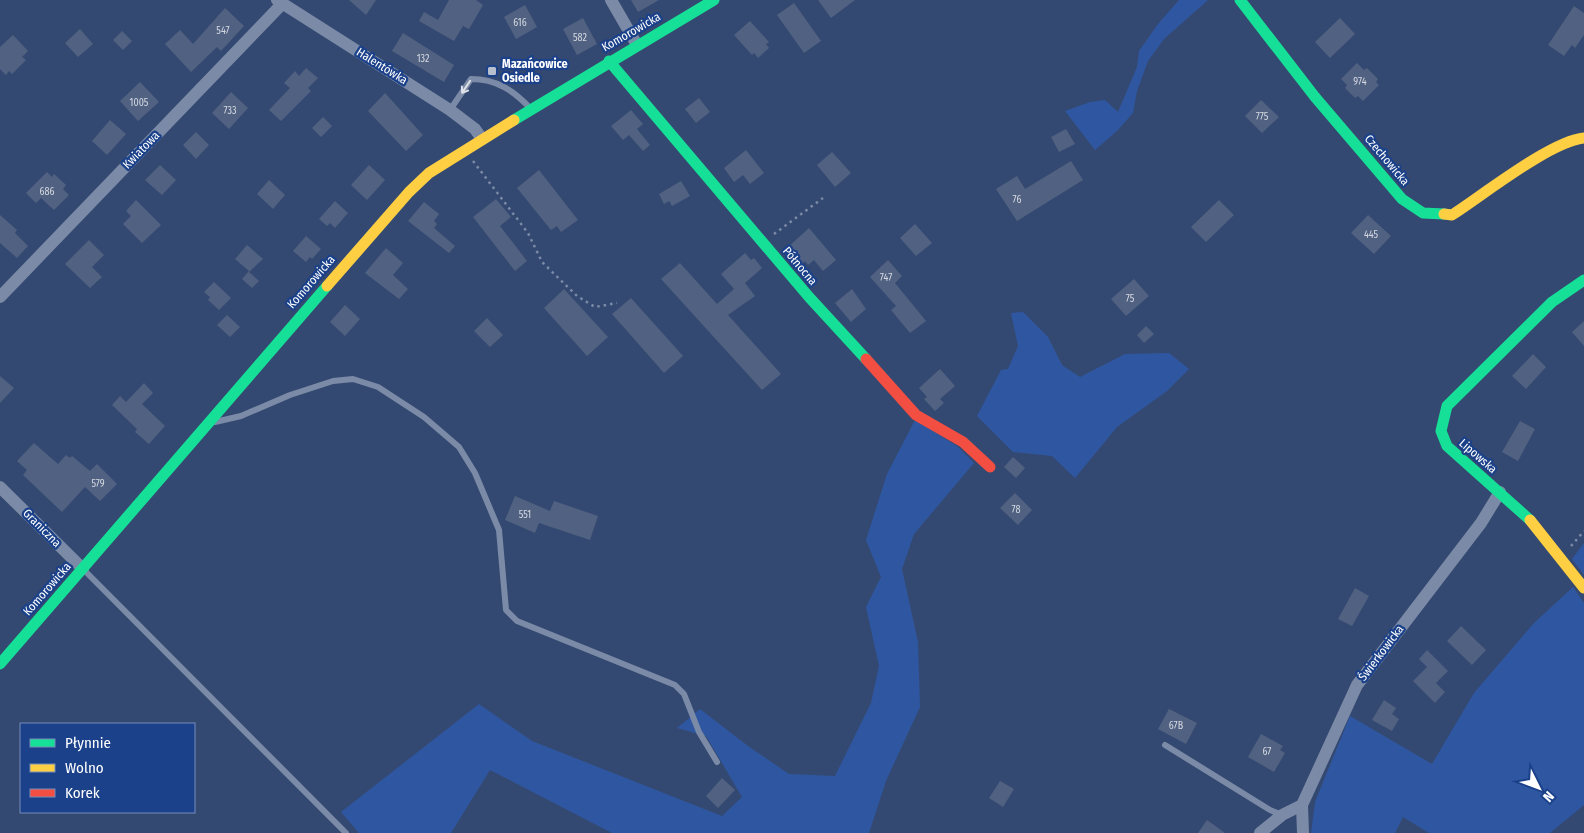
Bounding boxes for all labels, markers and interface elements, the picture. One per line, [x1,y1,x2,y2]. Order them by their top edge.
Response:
street label: Komorowicka [599,10,663,54]
house number: 616 [513,17,527,29]
house number: 547 [216,25,230,37]
house number: 582 [573,32,588,44]
street label: Halentówka [354,45,410,87]
house number: 132 [417,53,430,65]
place label: Mazańcowice Osiedle [502,57,568,85]
marker: Mazańcowice Osiedle [486,65,498,77]
house number: 974 [1353,76,1367,88]
one-way arrow [460,80,471,94]
house number: 1005 [130,97,149,109]
house number: 733 [224,105,237,117]
house number: 775 [1256,111,1269,123]
street label: Kwiatowa [120,128,162,172]
street label: Czechowicka [1362,132,1412,188]
house number: 686 [40,186,54,198]
house number: 76 [1013,194,1021,206]
house number: 445 [1364,229,1378,241]
street label: Północna [780,244,820,288]
street label: Komorowicka [284,253,338,311]
house number: 747 [880,272,892,284]
house number: 75 [1126,293,1135,305]
street label: Lipowska [1456,436,1500,476]
house number: 579 [91,478,105,490]
house number: 78 [1012,504,1020,516]
street label: Graniczna [20,506,64,550]
house number: 551 [519,509,531,521]
street label: Komorowicka [20,560,74,618]
street label: Świerkowicka [1355,622,1407,684]
house number: 67B [1169,720,1184,732]
legend [20,723,195,813]
text: Płynnie [65,734,111,752]
house number: 67 [1263,746,1271,758]
text: Wolno [65,759,104,777]
north arrow [1514,763,1564,813]
text: Korek [65,784,100,802]
text: N [1539,788,1557,805]

